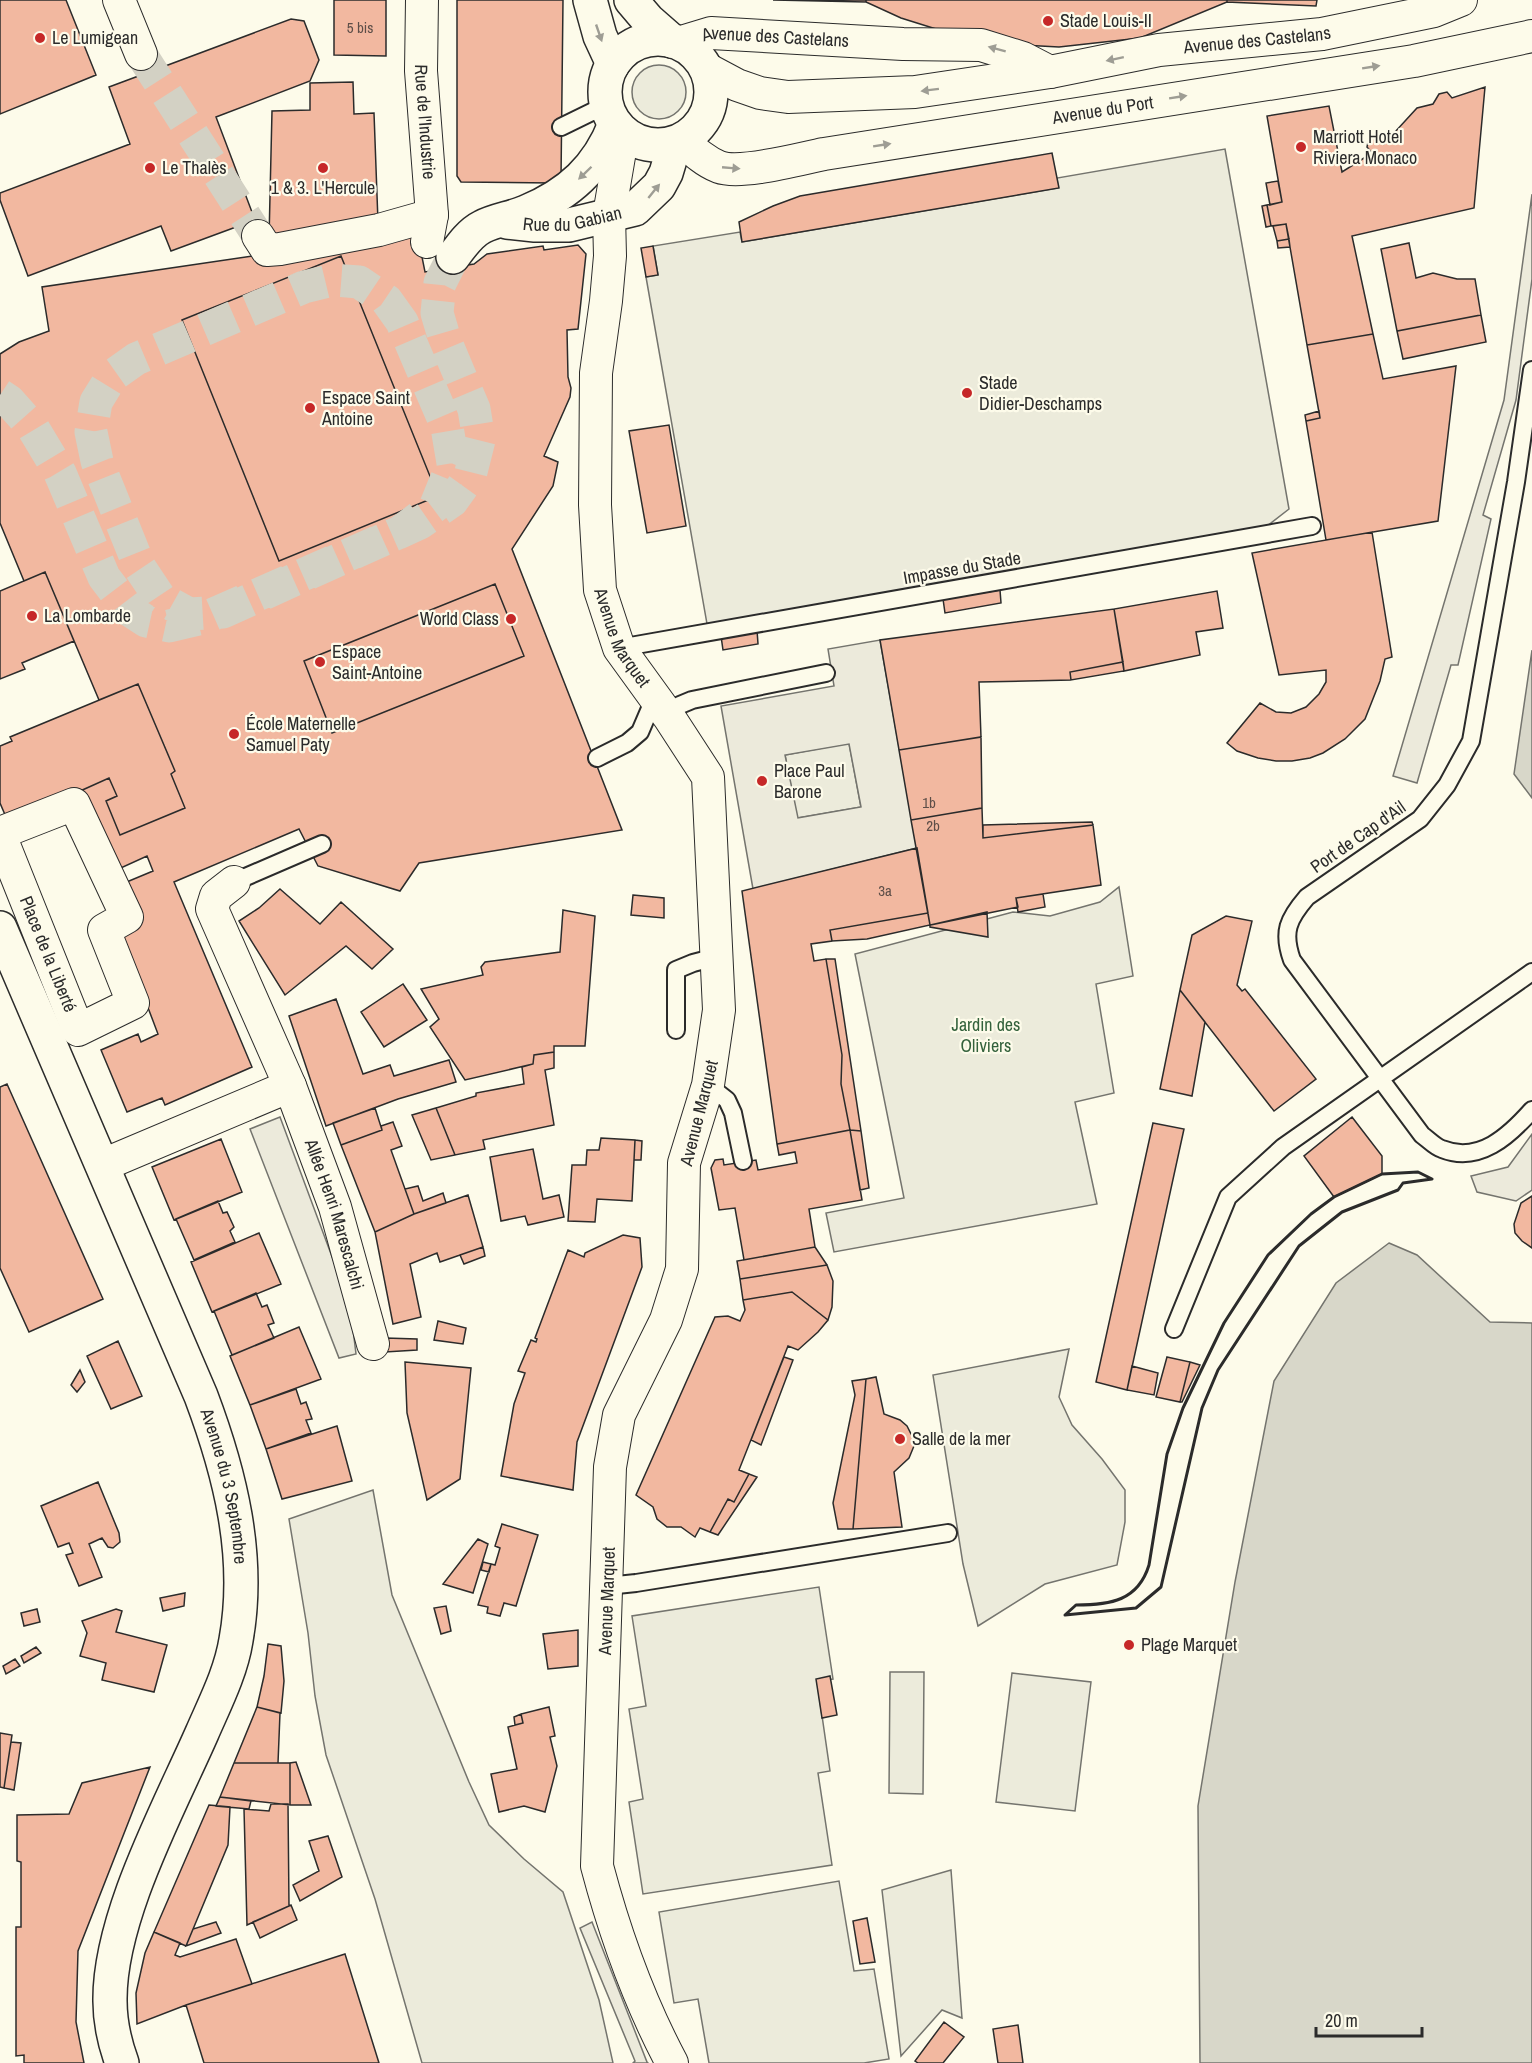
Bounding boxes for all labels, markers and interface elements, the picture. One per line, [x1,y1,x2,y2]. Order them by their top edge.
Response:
place label: Stade Louis-II [1060,8,1152,33]
marker: Stade Louis-II [1041,14,1055,28]
house number: 5 bis [347,17,373,38]
street label: Avenue des Castelans [697,20,850,53]
street label: Avenue des Castelans [1181,20,1333,60]
one-way arrow [595,24,605,42]
place label: Le Lumigean [52,25,138,50]
marker: Le Lumigean [33,31,47,45]
one-way arrow [988,44,1006,53]
one-way arrow [1105,55,1124,64]
one-way arrow [1362,63,1381,72]
street label: Rue de l'Industrie [409,64,442,180]
one-way arrow [920,85,939,95]
street label: Avenue du Port [1050,89,1155,130]
one-way arrow [1169,93,1188,102]
place label: Marriott Hotel Riviera Monaco [1313,124,1417,170]
one-way arrow [873,140,892,149]
marker: Marriott Hotel Riviera Monaco [1294,140,1308,154]
place label: Le Thalès [162,155,227,180]
marker: Le Thalès [143,161,157,175]
marker: 1 & 3. L'Hercule [316,161,330,175]
one-way arrow [722,163,741,173]
one-way arrow [578,166,592,180]
place label: 1 & 3. L'Hercule [271,175,375,200]
one-way arrow [647,183,660,199]
street label: Rue du Gabian [522,200,624,237]
place label: Stade Didier-Deschamps [979,370,1102,416]
place label: Espace Saint Antoine [321,385,410,431]
marker: Stade Didier-Deschamps [960,386,974,400]
marker: Espace Saint Antoine [303,401,317,415]
street label: Impasse du Stade [901,545,1023,590]
street label: Avenue Marquet [588,584,656,692]
place label: La Lombarde [44,603,131,628]
place label: World Class [420,606,499,631]
marker: La Lombarde [25,609,39,623]
marker: World Class [504,612,518,626]
place label: Espace Saint-Antoine [332,639,422,685]
marker: Espace Saint-Antoine [313,655,327,669]
place label: École Maternelle Samuel Paty [246,711,356,757]
marker: École Maternelle Samuel Paty [227,727,241,741]
place label: Place Paul Barone [774,758,845,804]
marker: Place Paul Barone [755,774,769,788]
house number: 1b [922,792,936,813]
street label: Port de Cap d'Ail [1305,794,1410,879]
house number: 2b [926,815,940,836]
house number: 3a [878,880,892,901]
street label: Place de la Liberté [14,892,83,1016]
park label: Jardin des Oliviers [952,1012,1020,1058]
street label: Avenue Marquet [673,1057,724,1169]
street label: Allée Henri Marescalchi [298,1134,370,1292]
street label: Avenue du 3 Septembre [194,1404,253,1565]
place label: Salle de la mer [912,1426,1011,1451]
marker: Salle de la mer [893,1432,907,1446]
street label: Avenue Marquet [592,1547,621,1656]
place label: Plage Marquet [1141,1632,1237,1657]
marker: Plage Marquet [1122,1638,1136,1652]
scale bar [1316,2000,1422,2038]
text: 20 m [1325,2008,1358,2033]

